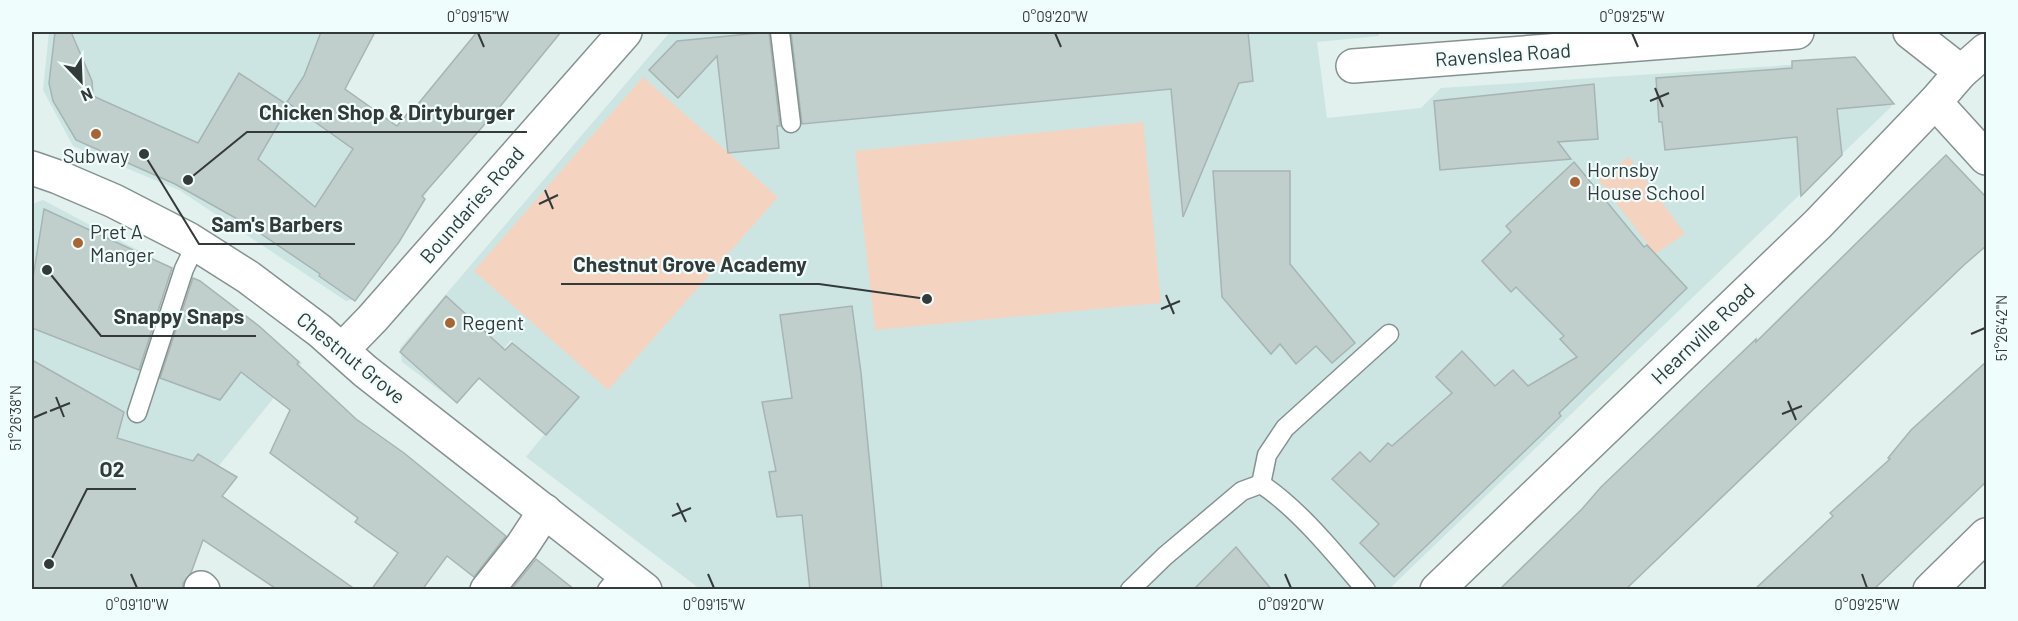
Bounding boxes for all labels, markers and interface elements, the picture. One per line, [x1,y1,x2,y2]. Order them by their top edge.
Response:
text: 0°09'15"W [447,7,509,25]
text: 0°09'20"W [1022,7,1088,25]
text: 0°09'25"W [1599,7,1665,25]
street label: Ravenslea Road [1434,37,1572,71]
north arrow [51,51,111,111]
text: N [78,84,96,106]
callout: Chicken Shop & Dirtyburger [247,93,527,132]
text: Chicken Shop & Dirtyburger [259,99,515,124]
marker: Subway [89,127,103,141]
street label: Boundaries Road [414,141,528,268]
place label: Subway [63,143,129,167]
place label: Hornsby House School [1587,157,1705,204]
marker: Hornsby House School [1568,175,1582,189]
callout: Sam's Barbers [199,205,355,244]
text: Sam's Barbers [211,211,343,236]
place label: Pret A Manger [90,219,154,266]
marker: Pret A Manger [71,236,85,250]
callout: Chestnut Grove Academy [561,245,819,284]
text: Chestnut Grove Academy [573,251,807,276]
street label: Hearnville Road [1646,278,1759,389]
text: 51°26'42"N [1992,295,2010,361]
callout: Snappy Snaps [101,297,256,336]
text: Snappy Snaps [114,303,244,328]
street label: Chestnut Grove [293,306,411,408]
place label: Regent [462,310,524,334]
marker: Regent [443,316,457,330]
text: 51°26'38"N [6,385,24,451]
callout: O2 [87,450,136,489]
text: O2 [100,456,124,481]
text: 0°09'10"W [105,595,169,613]
text: 0°09'15"W [683,595,745,613]
text: 0°09'20"W [1258,595,1324,613]
text: 0°09'25"W [1834,595,1900,613]

